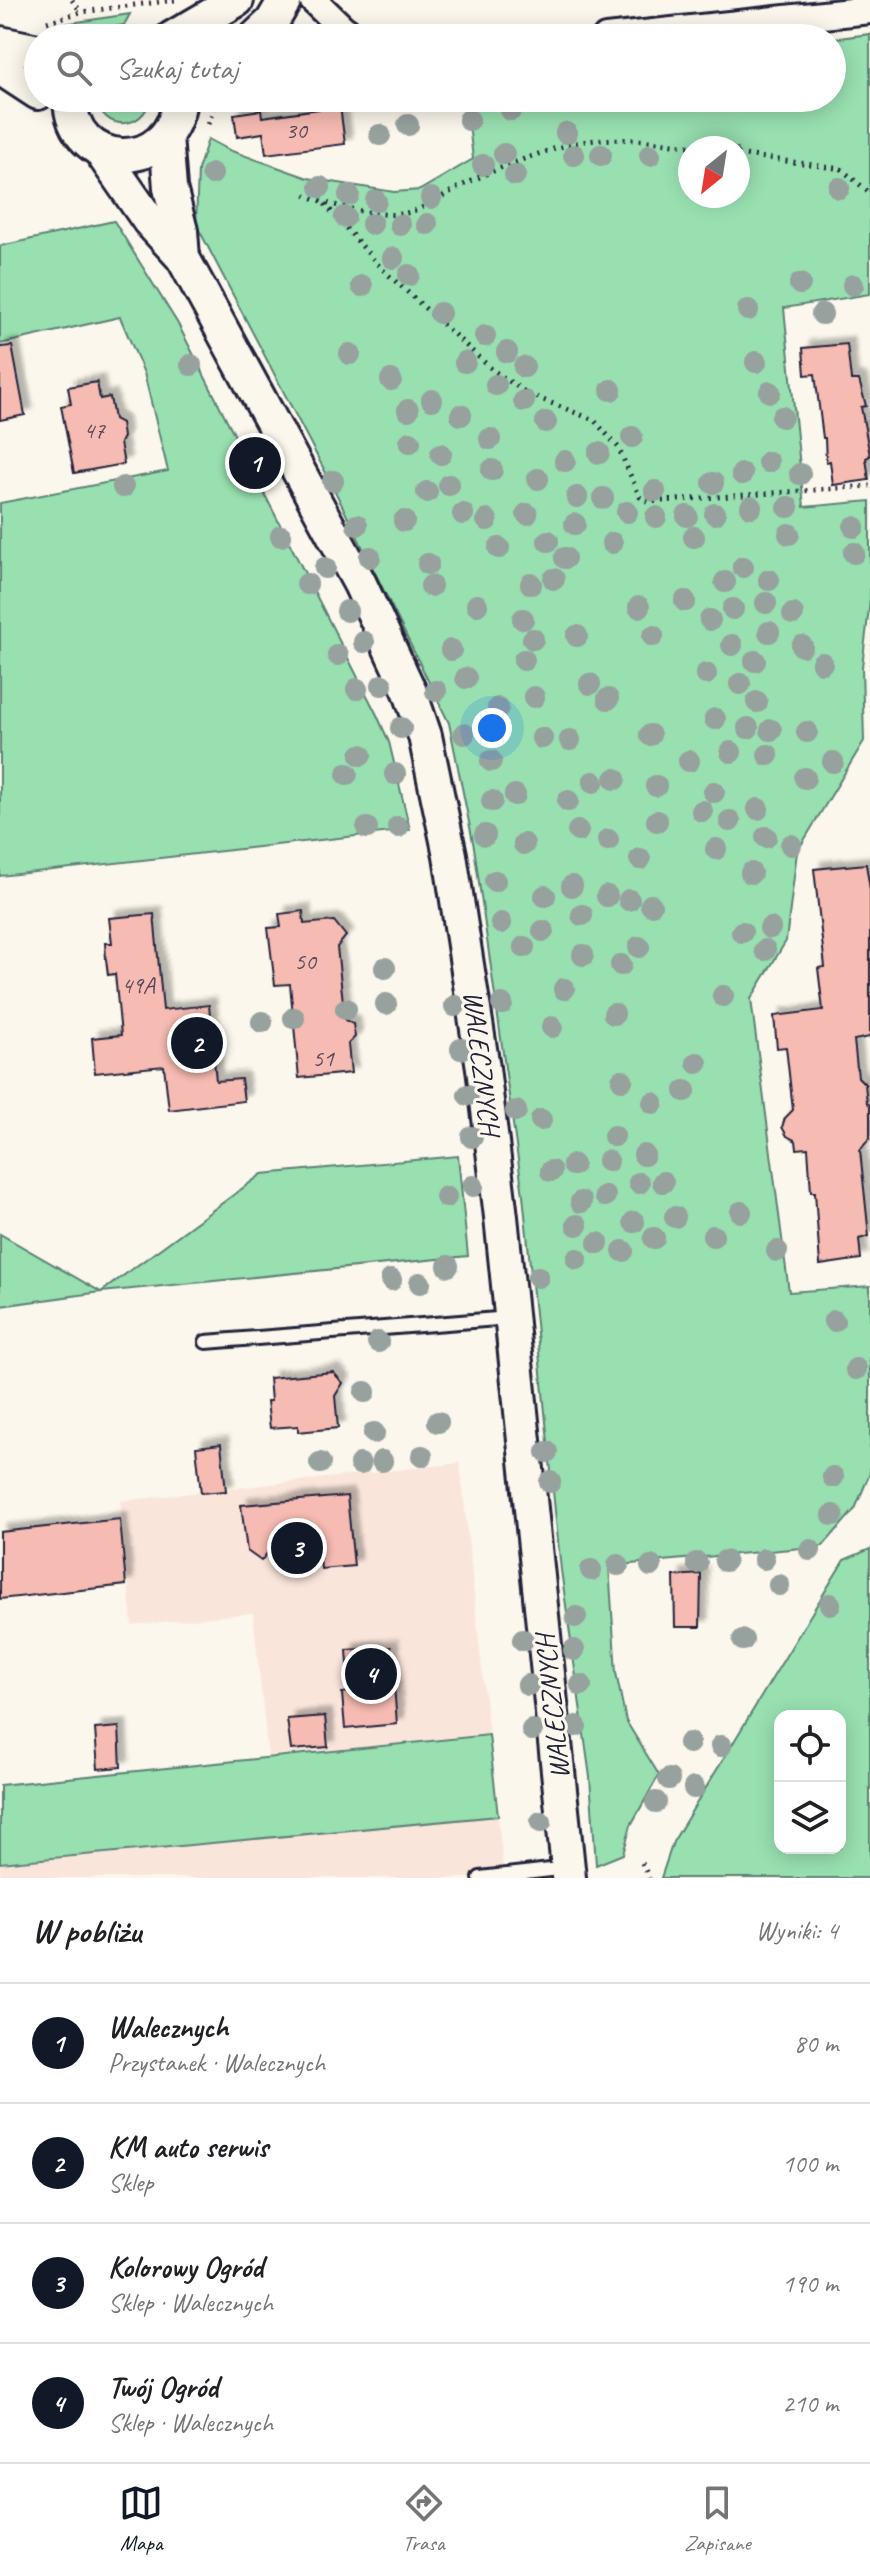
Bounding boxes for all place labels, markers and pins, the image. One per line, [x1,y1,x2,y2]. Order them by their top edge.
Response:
pin: 1 [229,433,281,493]
pin: 2 [171,1013,223,1073]
pin: 3 [271,1518,323,1578]
pin: 4 [345,1644,397,1704]

